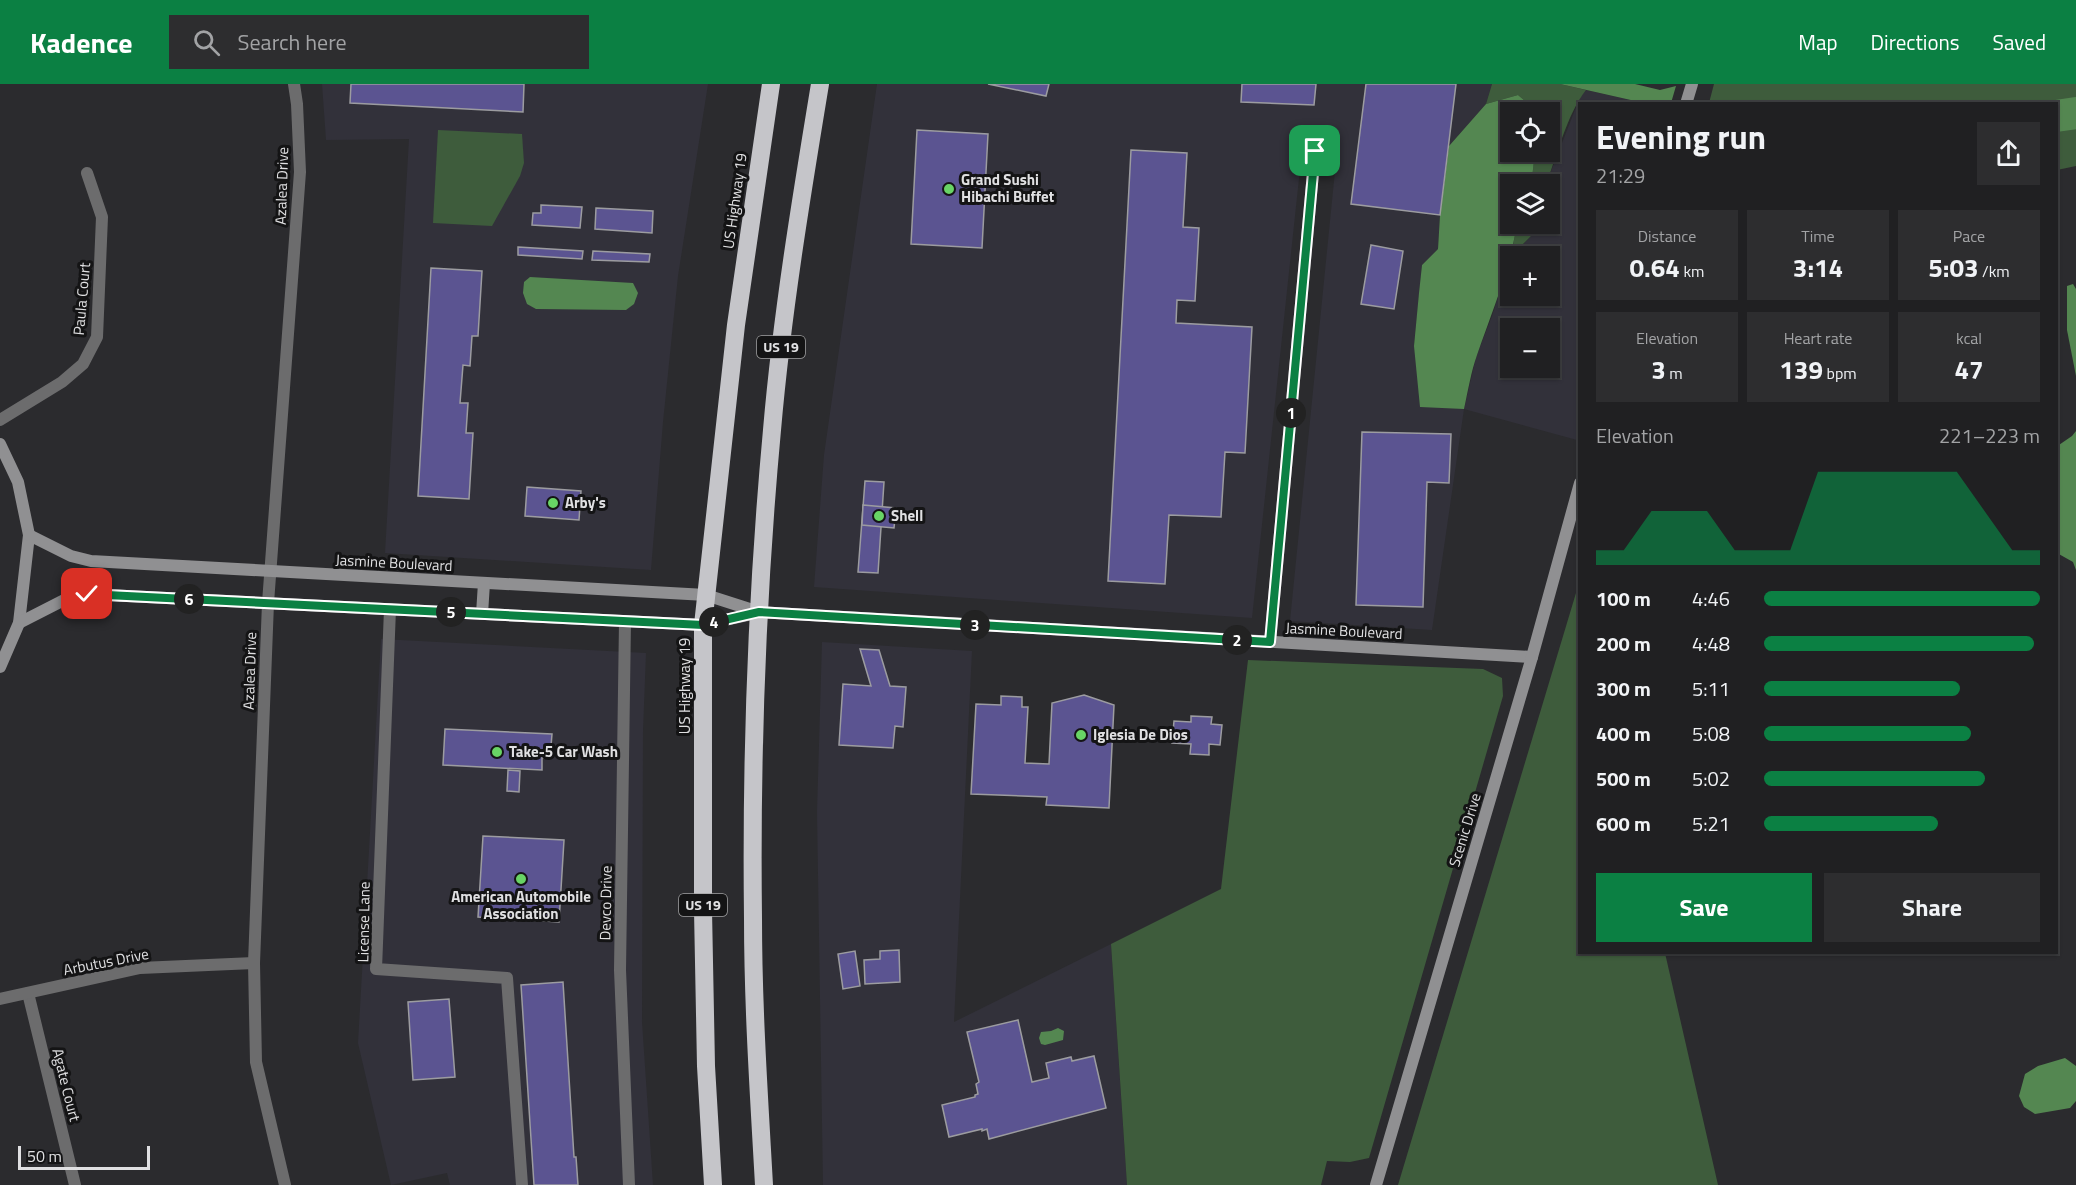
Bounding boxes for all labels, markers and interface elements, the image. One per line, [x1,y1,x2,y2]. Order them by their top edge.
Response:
search box [169,15,589,69]
text: Kadence [30,21,133,64]
text: Search here [238,25,347,59]
icon: search [190,26,223,59]
text: Map [1798,26,1838,58]
text: Directions [1871,26,1960,58]
text: Saved [1993,26,2046,58]
map controls [1500,102,1560,378]
button: locate [1500,102,1560,162]
text: Evening run [1596,112,1766,162]
button: share [1977,122,2040,185]
pin [1289,125,1340,176]
icon: arrive [1298,134,1331,167]
street label: Azalea Drive [269,147,294,225]
street label: US Highway 19 [716,152,753,250]
text: 21:29 [1596,160,1645,191]
place label: Grand Sushi Hibachi Buffet [961,168,1055,208]
button: layers [1500,174,1560,234]
marker: Grand Sushi Hibachi Buffet [942,182,956,196]
text: Distance [1638,224,1696,248]
text: Time [1801,224,1835,248]
text: Pace [1953,224,1985,248]
button: + [1500,246,1560,306]
text: 0.64 [1630,248,1680,287]
text: 3:14 [1793,248,1843,287]
text: 5:03 [1928,248,1979,287]
text: km [1680,259,1704,283]
text: /km [1979,259,2010,283]
street label: Paula Court [67,261,96,336]
button: − [1500,318,1560,378]
text: Elevation [1636,326,1698,350]
text: Heart rate [1784,326,1852,350]
text: kcal [1956,326,1982,350]
road number: US 19 [757,336,805,358]
text: 3 [1651,350,1666,389]
text: 139 [1779,350,1823,389]
text: 47 [1954,350,1984,389]
text: m [1666,361,1683,385]
text: bpm [1823,361,1857,385]
pin: 1 [1276,398,1306,428]
text: 1 [1287,401,1295,425]
text: Elevation [1596,420,1674,451]
text: 221–223 m [1939,420,2040,451]
place label: Arby's [565,491,606,514]
marker: Arby's [546,496,560,510]
place label: Shell [891,504,923,527]
marker: Shell [872,509,886,523]
street label: Jasmine Boulevard [335,548,453,577]
pin [61,568,112,619]
icon: check [70,577,103,610]
text: 100 m [1596,583,1651,614]
text: 4:46 [1692,583,1730,614]
pin: 6 [174,584,204,614]
text: 6 [185,587,193,611]
pin: 5 [436,597,466,627]
text: 5 [447,600,455,624]
pin: 4 [699,607,729,637]
text: 4 [710,610,718,634]
pin: 3 [960,610,990,640]
text: 3 [971,613,979,637]
street label: Jasmine Boulevard [1285,616,1403,645]
pin: 2 [1222,625,1252,655]
text: 2 [1233,628,1241,652]
text: 200 m [1596,628,1651,659]
text: 4:48 [1692,628,1730,659]
street label: Azalea Drive [237,632,262,710]
street label: US Highway 19 [673,638,696,734]
text: 300 m [1596,673,1651,704]
text: 5:11 [1692,673,1730,704]
text: 400 m [1596,718,1651,749]
text: 5:08 [1692,718,1730,749]
place label: Iglesia De Dios [1093,723,1188,746]
marker: Iglesia De Dios [1074,728,1088,742]
place label: Take-5 Car Wash [509,740,618,763]
marker: Take-5 Car Wash [490,745,504,759]
text: 500 m [1596,763,1651,794]
text: 5:02 [1692,763,1730,794]
street label: Scenic Drive [1442,790,1487,870]
text: 600 m [1596,808,1651,839]
text: 5:21 [1692,808,1730,839]
street label: Devco Drive [593,865,618,941]
marker: American Automobile Association [514,872,528,886]
button: Save [1596,873,1812,942]
button: Share [1824,873,2040,942]
street label: License Lane [351,881,376,963]
place label: American Automobile Association [451,885,591,925]
road number: US 19 [679,894,727,916]
street label: Arbutus Drive [61,942,150,981]
street label: Agate Court [46,1046,87,1125]
scale bar [18,1143,150,1170]
text: 50 m [27,1144,62,1168]

